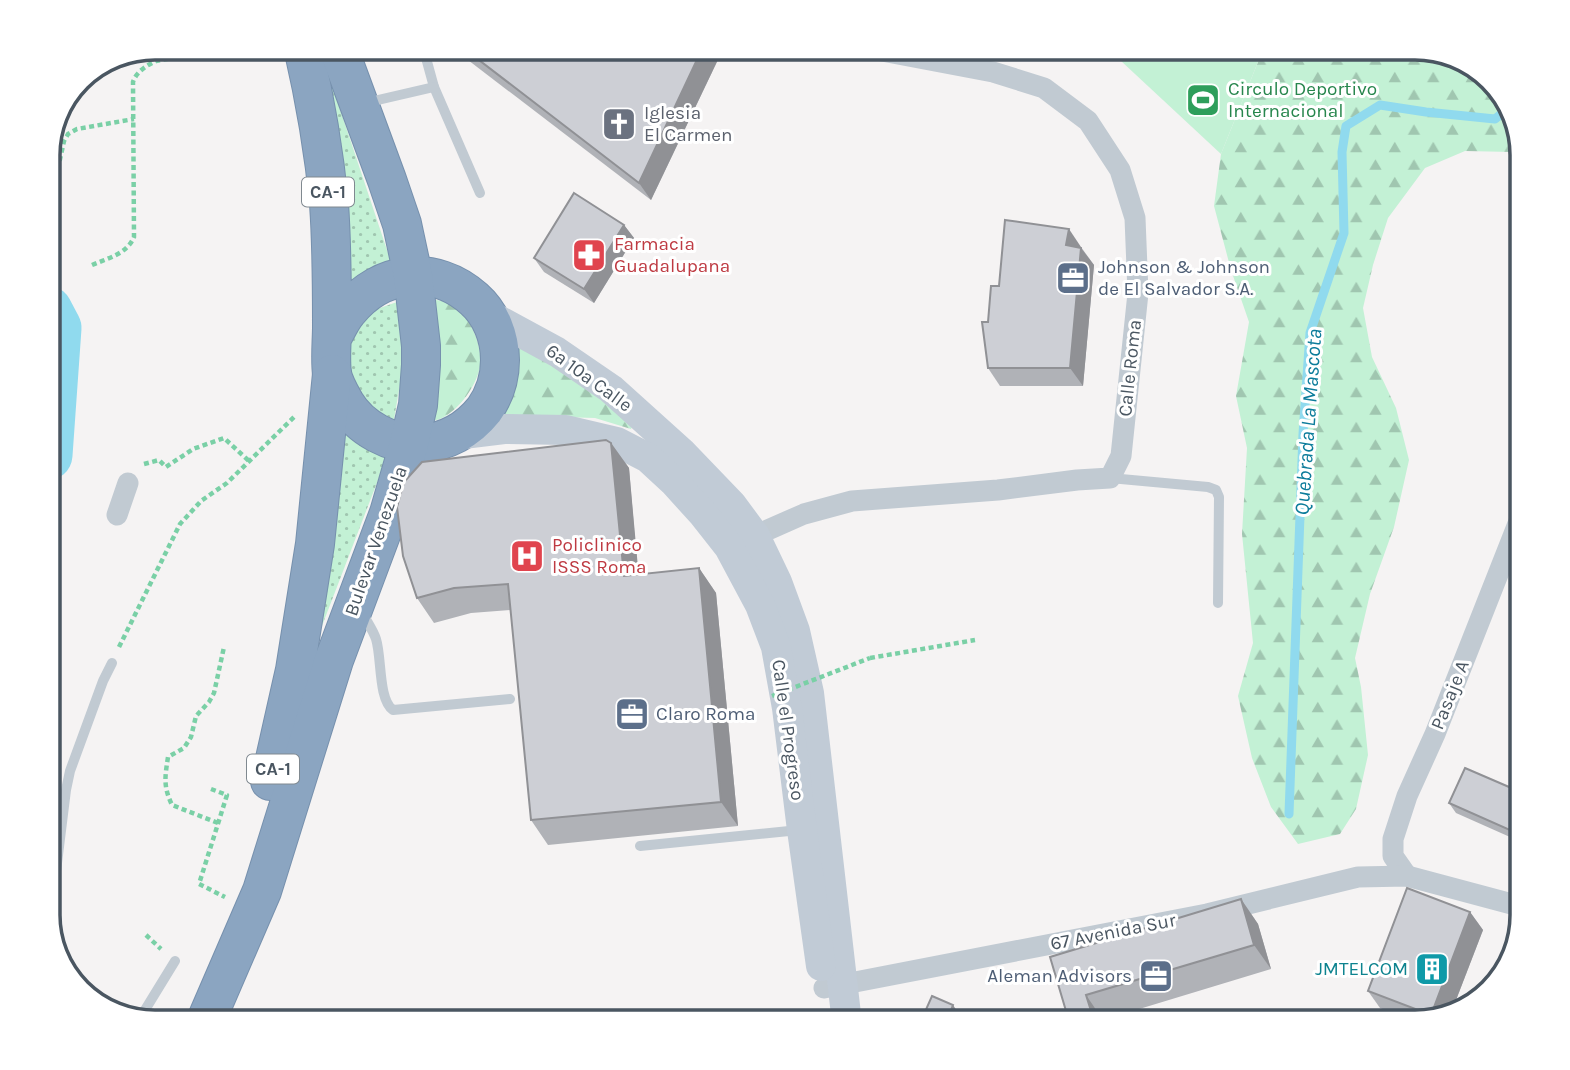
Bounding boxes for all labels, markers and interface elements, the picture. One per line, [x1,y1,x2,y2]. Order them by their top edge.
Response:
place label: Circulo Deportivo Internacional [1228,78,1377,122]
sports icon: Circulo Deportivo Internacional [1184,81,1222,119]
place label: Iglesia El Carmen [644,102,732,146]
church icon: Iglesia El Carmen [600,105,638,143]
road number: CA-1 [302,177,354,206]
place label: Farmacia Guadalupana [614,233,730,277]
pharmacy icon: Farmacia Guadalupana [570,236,608,274]
place label: Johnson & Johnson de El Salvador S.A. [1098,256,1270,300]
office icon: Johnson & Johnson de El Salvador S.A. [1054,259,1092,297]
street label: Calle Roma [1114,318,1146,418]
water label: Quebrada La Mascota [1290,328,1326,516]
street label: 6a 10a Calle [542,339,636,417]
street label: Bulevar Venezuela [340,463,412,619]
place label: Policlinico ISSS Roma [552,534,647,578]
hospital icon: Policlinico ISSS Roma [508,537,546,575]
street label: Pasaje A [1426,657,1474,733]
street label: Calle el Progreso [767,658,809,802]
office icon: Claro Roma [613,695,651,733]
place label: Claro Roma [656,703,755,725]
road number: CA-1 [247,754,299,784]
street label: 67 Avenida Sur [1048,909,1178,955]
building icon: JMTELCOM [1413,950,1451,988]
office icon: Aleman Advisors [1137,957,1175,995]
place label: JMTELCOM [1315,958,1408,980]
place label: Aleman Advisors [987,965,1132,987]

